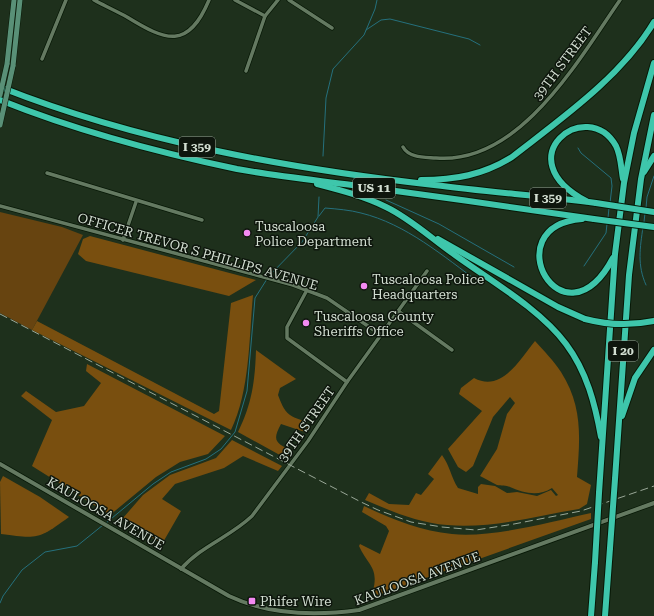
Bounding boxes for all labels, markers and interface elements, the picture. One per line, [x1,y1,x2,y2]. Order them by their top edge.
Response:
street label: 39TH STREET [530,23,595,103]
road number: I 359 [179,137,215,157]
road number: US 11 [353,178,395,198]
road number: I 359 [530,188,566,208]
street label: OFFICER TREVOR S PHILLIPS AVENUE [76,210,320,293]
place label: Tuscaloosa Police Department [255,219,372,249]
marker: Tuscaloosa Police Department [242,228,252,238]
place label: Tuscaloosa Police Headquarters [372,272,484,302]
marker: Tuscaloosa Police Headquarters [359,281,369,291]
place label: Tuscaloosa County Sheriffs Office [314,309,434,339]
marker: Tuscaloosa County Sheriffs Office [301,318,311,328]
road number: I 20 [608,341,638,361]
street label: 39TH STREET [275,384,338,465]
street label: KAULOOSA AVENUE [45,474,167,553]
street label: KAULOOSA AVENUE [352,549,482,608]
place label: Phifer Wire [260,594,331,609]
marker: Phifer Wire [247,596,257,606]

